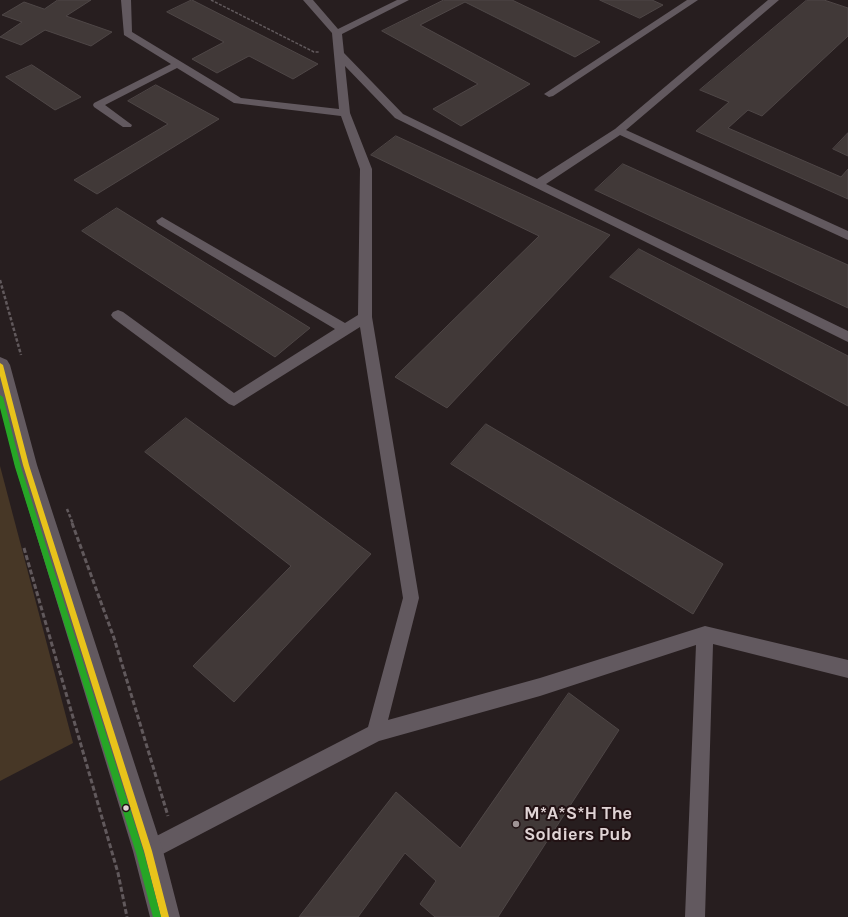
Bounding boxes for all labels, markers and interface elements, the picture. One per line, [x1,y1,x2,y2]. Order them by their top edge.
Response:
unlabelled marker [121,803,131,813]
place label: M*A*S*H The Soldiers Pub [524,803,632,846]
marker: M*A*S*H The Soldiers Pub [511,819,521,829]

